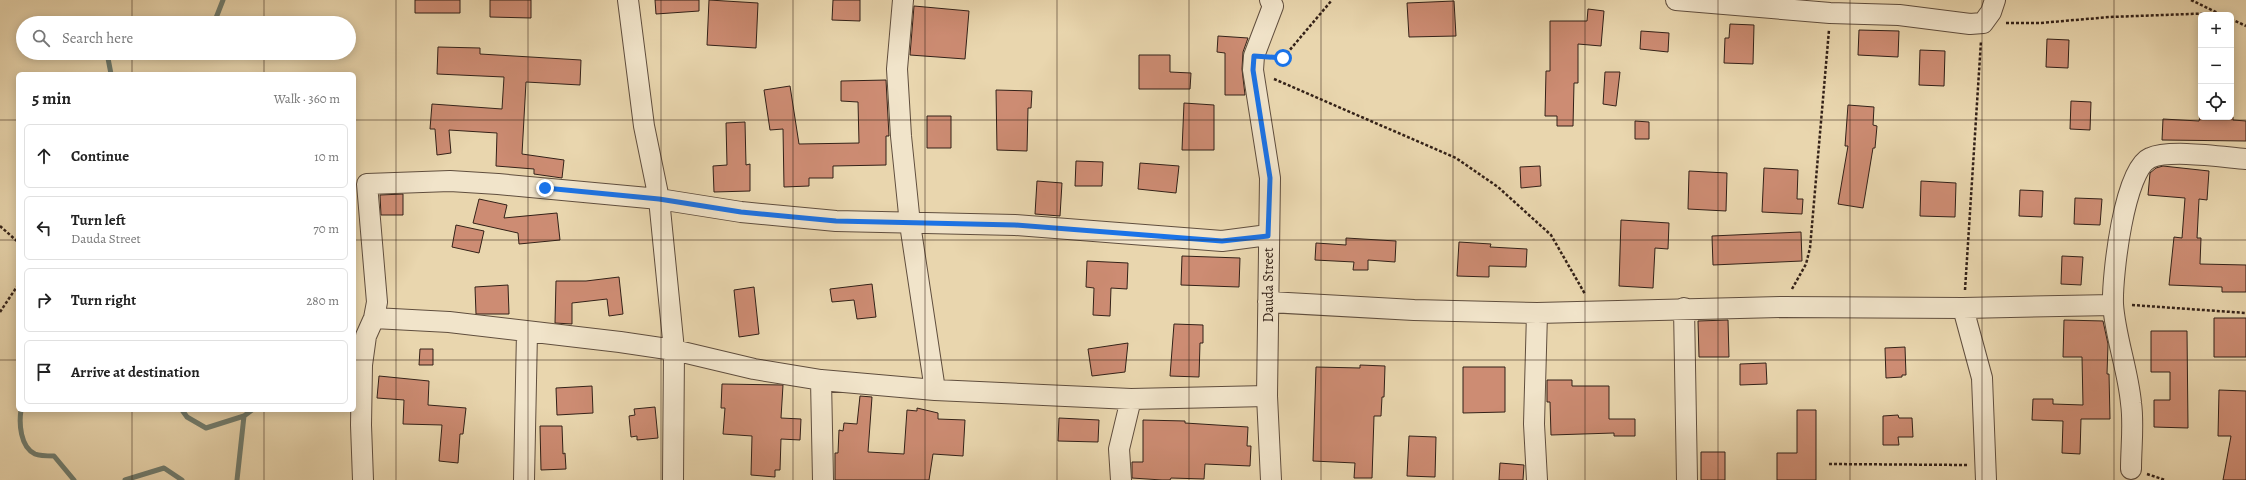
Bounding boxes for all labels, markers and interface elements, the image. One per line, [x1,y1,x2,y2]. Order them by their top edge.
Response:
map controls [2198,12,2234,120]
button: + [2198,12,2234,48]
search box [16,16,356,60]
icon: search [30,27,52,49]
text: Search here [62,28,133,48]
button: − [2198,48,2234,84]
route start [1274,49,1292,67]
button: locate [2198,84,2234,120]
text: 5 min [32,87,71,110]
text: Walk · 360 m [274,90,340,107]
icon: ahead [33,145,55,167]
text: Continue [71,146,129,166]
text: 10 m [314,148,339,165]
route end [536,179,554,197]
text: Turn left [71,210,126,230]
icon: left [33,217,55,239]
text: 70 m [313,220,339,237]
text: Dauda Street [71,230,141,247]
street label: Dauda Street [1259,247,1278,323]
icon: right [33,289,55,311]
text: Turn right [71,290,136,310]
text: 280 m [306,292,339,309]
icon: arrive [33,361,55,383]
text: Arrive at destination [71,362,200,382]

